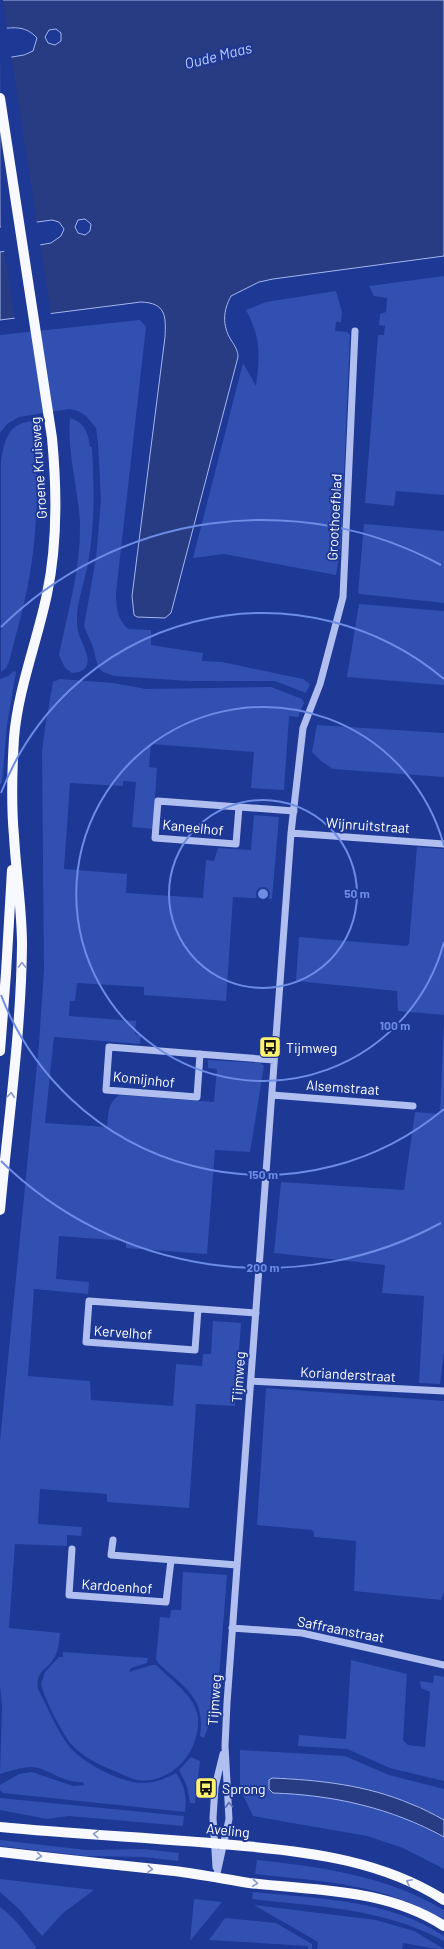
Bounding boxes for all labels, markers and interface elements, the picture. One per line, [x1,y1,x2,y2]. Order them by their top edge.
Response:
water label: Oude Maas [182,38,254,72]
street label: Groene Kruisweg [26,416,50,520]
street label: Groothoefblad [323,473,345,561]
street label: Wijnruitstraat [325,814,411,836]
street label: Kaneelhof [162,815,224,839]
text: 50 m [344,886,370,900]
centre of rings [256,887,270,901]
one-way arrow [18,962,26,968]
text: 100 m [380,1018,410,1032]
bus stop icon: Tijmweg [257,1034,283,1060]
place label: Tijmweg [286,1039,337,1056]
street label: Komijnhof [112,1067,176,1091]
street label: Alsemstraat [306,1076,380,1098]
one-way arrow [6,1092,15,1098]
text: 150 m [248,1167,278,1181]
text: 200 m [247,1260,279,1274]
street label: Kervelhof [93,1321,153,1343]
street label: Tijmweg [228,1351,248,1403]
street label: Korianderstraat [300,1363,396,1385]
street label: Kardoenhof [81,1575,153,1597]
street label: Saffraanstraat [296,1612,386,1646]
street label: Tijmweg [204,1674,224,1726]
bus stop icon: Sprong [193,1775,219,1801]
place label: Sprong [222,1780,266,1797]
one-way arrow [224,1802,233,1808]
street label: Aveling [205,1819,251,1841]
one-way arrow [93,1829,99,1838]
one-way arrow [36,1852,42,1861]
one-way arrow [147,1864,153,1873]
one-way arrow [251,1878,258,1887]
one-way arrow [406,1880,414,1887]

